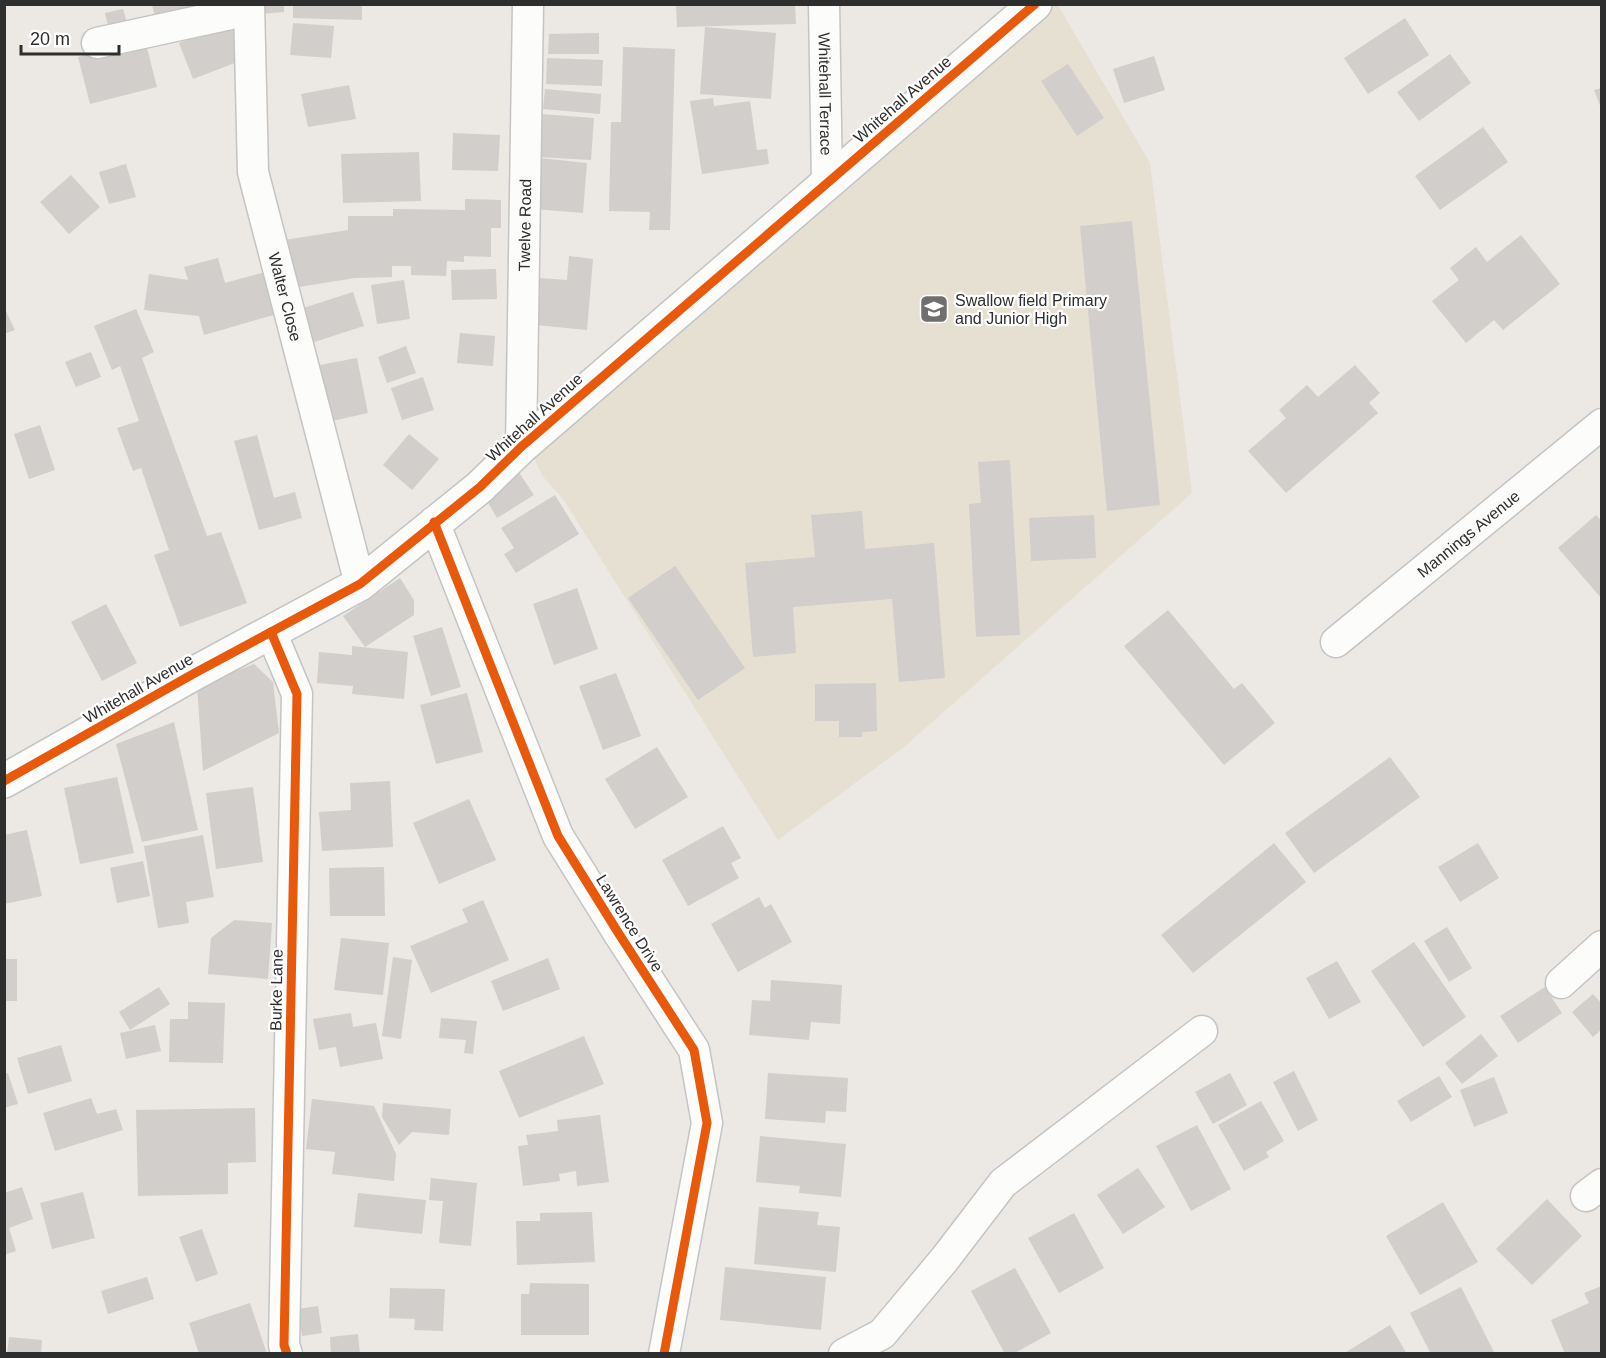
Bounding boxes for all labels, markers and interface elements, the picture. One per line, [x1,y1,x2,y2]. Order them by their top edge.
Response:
scale bar [21,18,118,56]
text: 20 m [30,29,70,49]
street label: Whitehall Terrace [815,32,835,156]
street label: Whitehall Avenue [850,52,955,146]
street label: Twelve Road [516,179,534,271]
street label: Walter Close [265,251,305,343]
place label: Swallow field Primary and Junior High [955,292,1107,327]
school or university icon: Swallow field Primary and Junior High [918,293,950,325]
street label: Whitehall Avenue [483,370,586,465]
street label: Mannings Avenue [1414,487,1523,581]
street label: Whitehall Avenue [81,650,196,727]
street label: Lawrence Drive [593,872,666,975]
street label: Burke Lane [267,949,286,1031]

